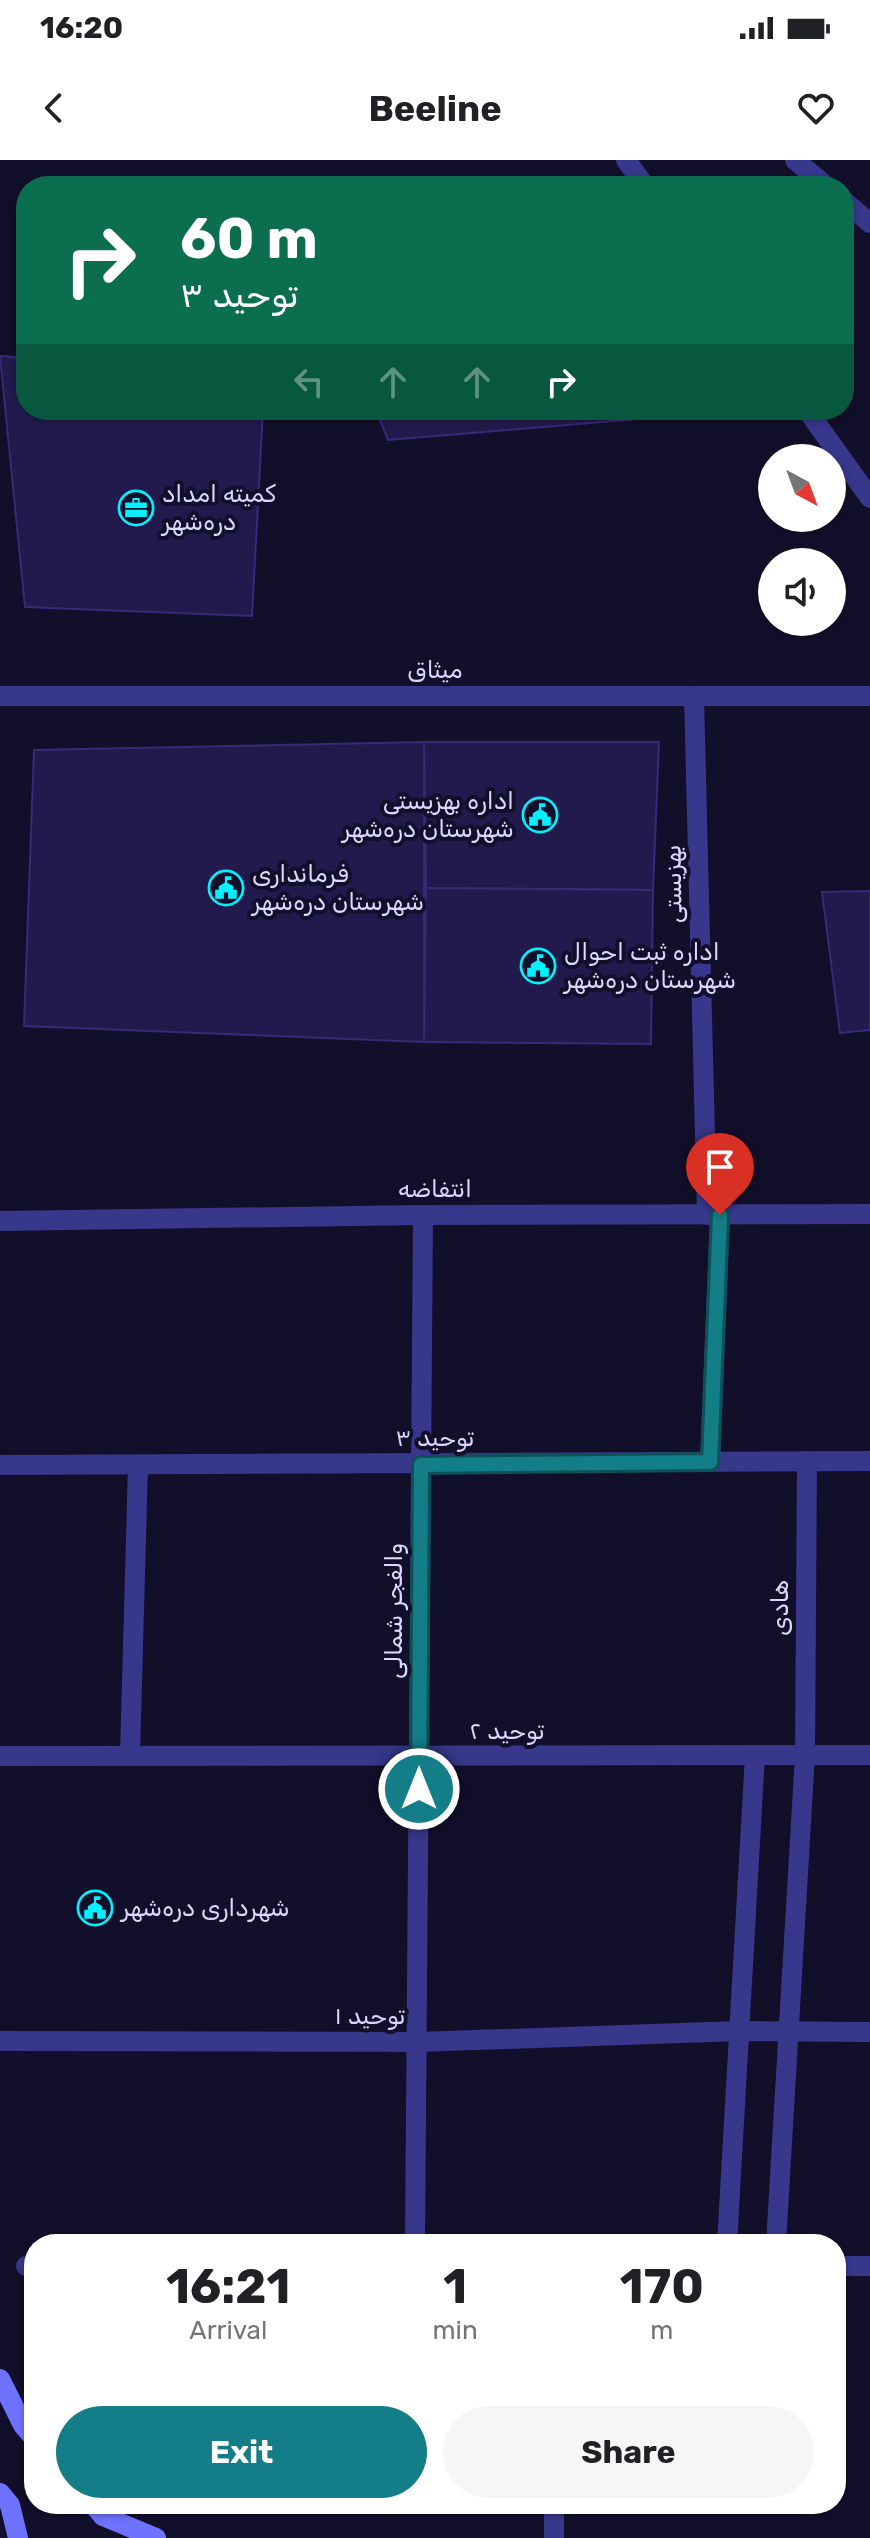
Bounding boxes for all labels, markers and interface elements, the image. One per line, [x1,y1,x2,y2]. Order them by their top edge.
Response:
text: 16:20 [40,10,123,46]
icon: back [32,86,76,130]
icon: heart [794,86,838,130]
text: Beeline [368,87,502,130]
text: 60 m [180,206,318,272]
icon: right [48,208,152,312]
text: توحید ۳ [180,273,299,316]
icon: left [287,360,331,404]
icon: ahead [371,360,415,404]
icon: ahead [455,360,499,404]
icon: right [539,360,583,404]
north arrow [758,444,846,532]
map controls [758,444,846,636]
place label: کمیته امداد دره‌شهر [160,480,276,536]
office icon: کمیته امداد دره‌شهر [117,489,155,527]
button: sound [758,548,846,636]
street label: میثاق [407,656,463,684]
place label: اداره بهزیستی شهرستان دره‌شهر [340,787,514,843]
public building icon: اداره بهزیستی شهرستان دره‌شهر [521,796,559,834]
street label: بهزیستی [658,844,688,924]
place label: فرمانداری شهرستان دره‌شهر [250,860,424,916]
public building icon: فرمانداری شهرستان دره‌شهر [207,869,245,907]
place label: اداره ثبت احوال شهرستان دره‌شهر [562,938,736,994]
public building icon: اداره ثبت احوال شهرستان دره‌شهر [519,947,557,985]
pin [686,1133,754,1215]
icon: arrive [698,1145,742,1189]
street label: انتفاضه [398,1175,472,1203]
street label: توحید ۳ [395,1424,475,1452]
street label: والفجر شمالی [380,1543,408,1679]
street label: هادی [766,1580,794,1636]
street label: توحید ۲ [469,1717,545,1745]
position arrow [377,1747,461,1831]
public building icon: شهرداری دره‌شهر [76,1889,114,1927]
place label: شهرداری دره‌شهر [119,1894,290,1922]
street label: توحید ۱ [335,2002,405,2030]
text: 16:21 [166,2258,290,2315]
text: 1 [443,2258,467,2315]
text: 170 [620,2258,704,2315]
text: Arrival [189,2315,267,2346]
text: min [433,2315,478,2346]
text: m [650,2315,673,2346]
button: Exit [56,2406,427,2498]
button: Share [443,2406,814,2498]

